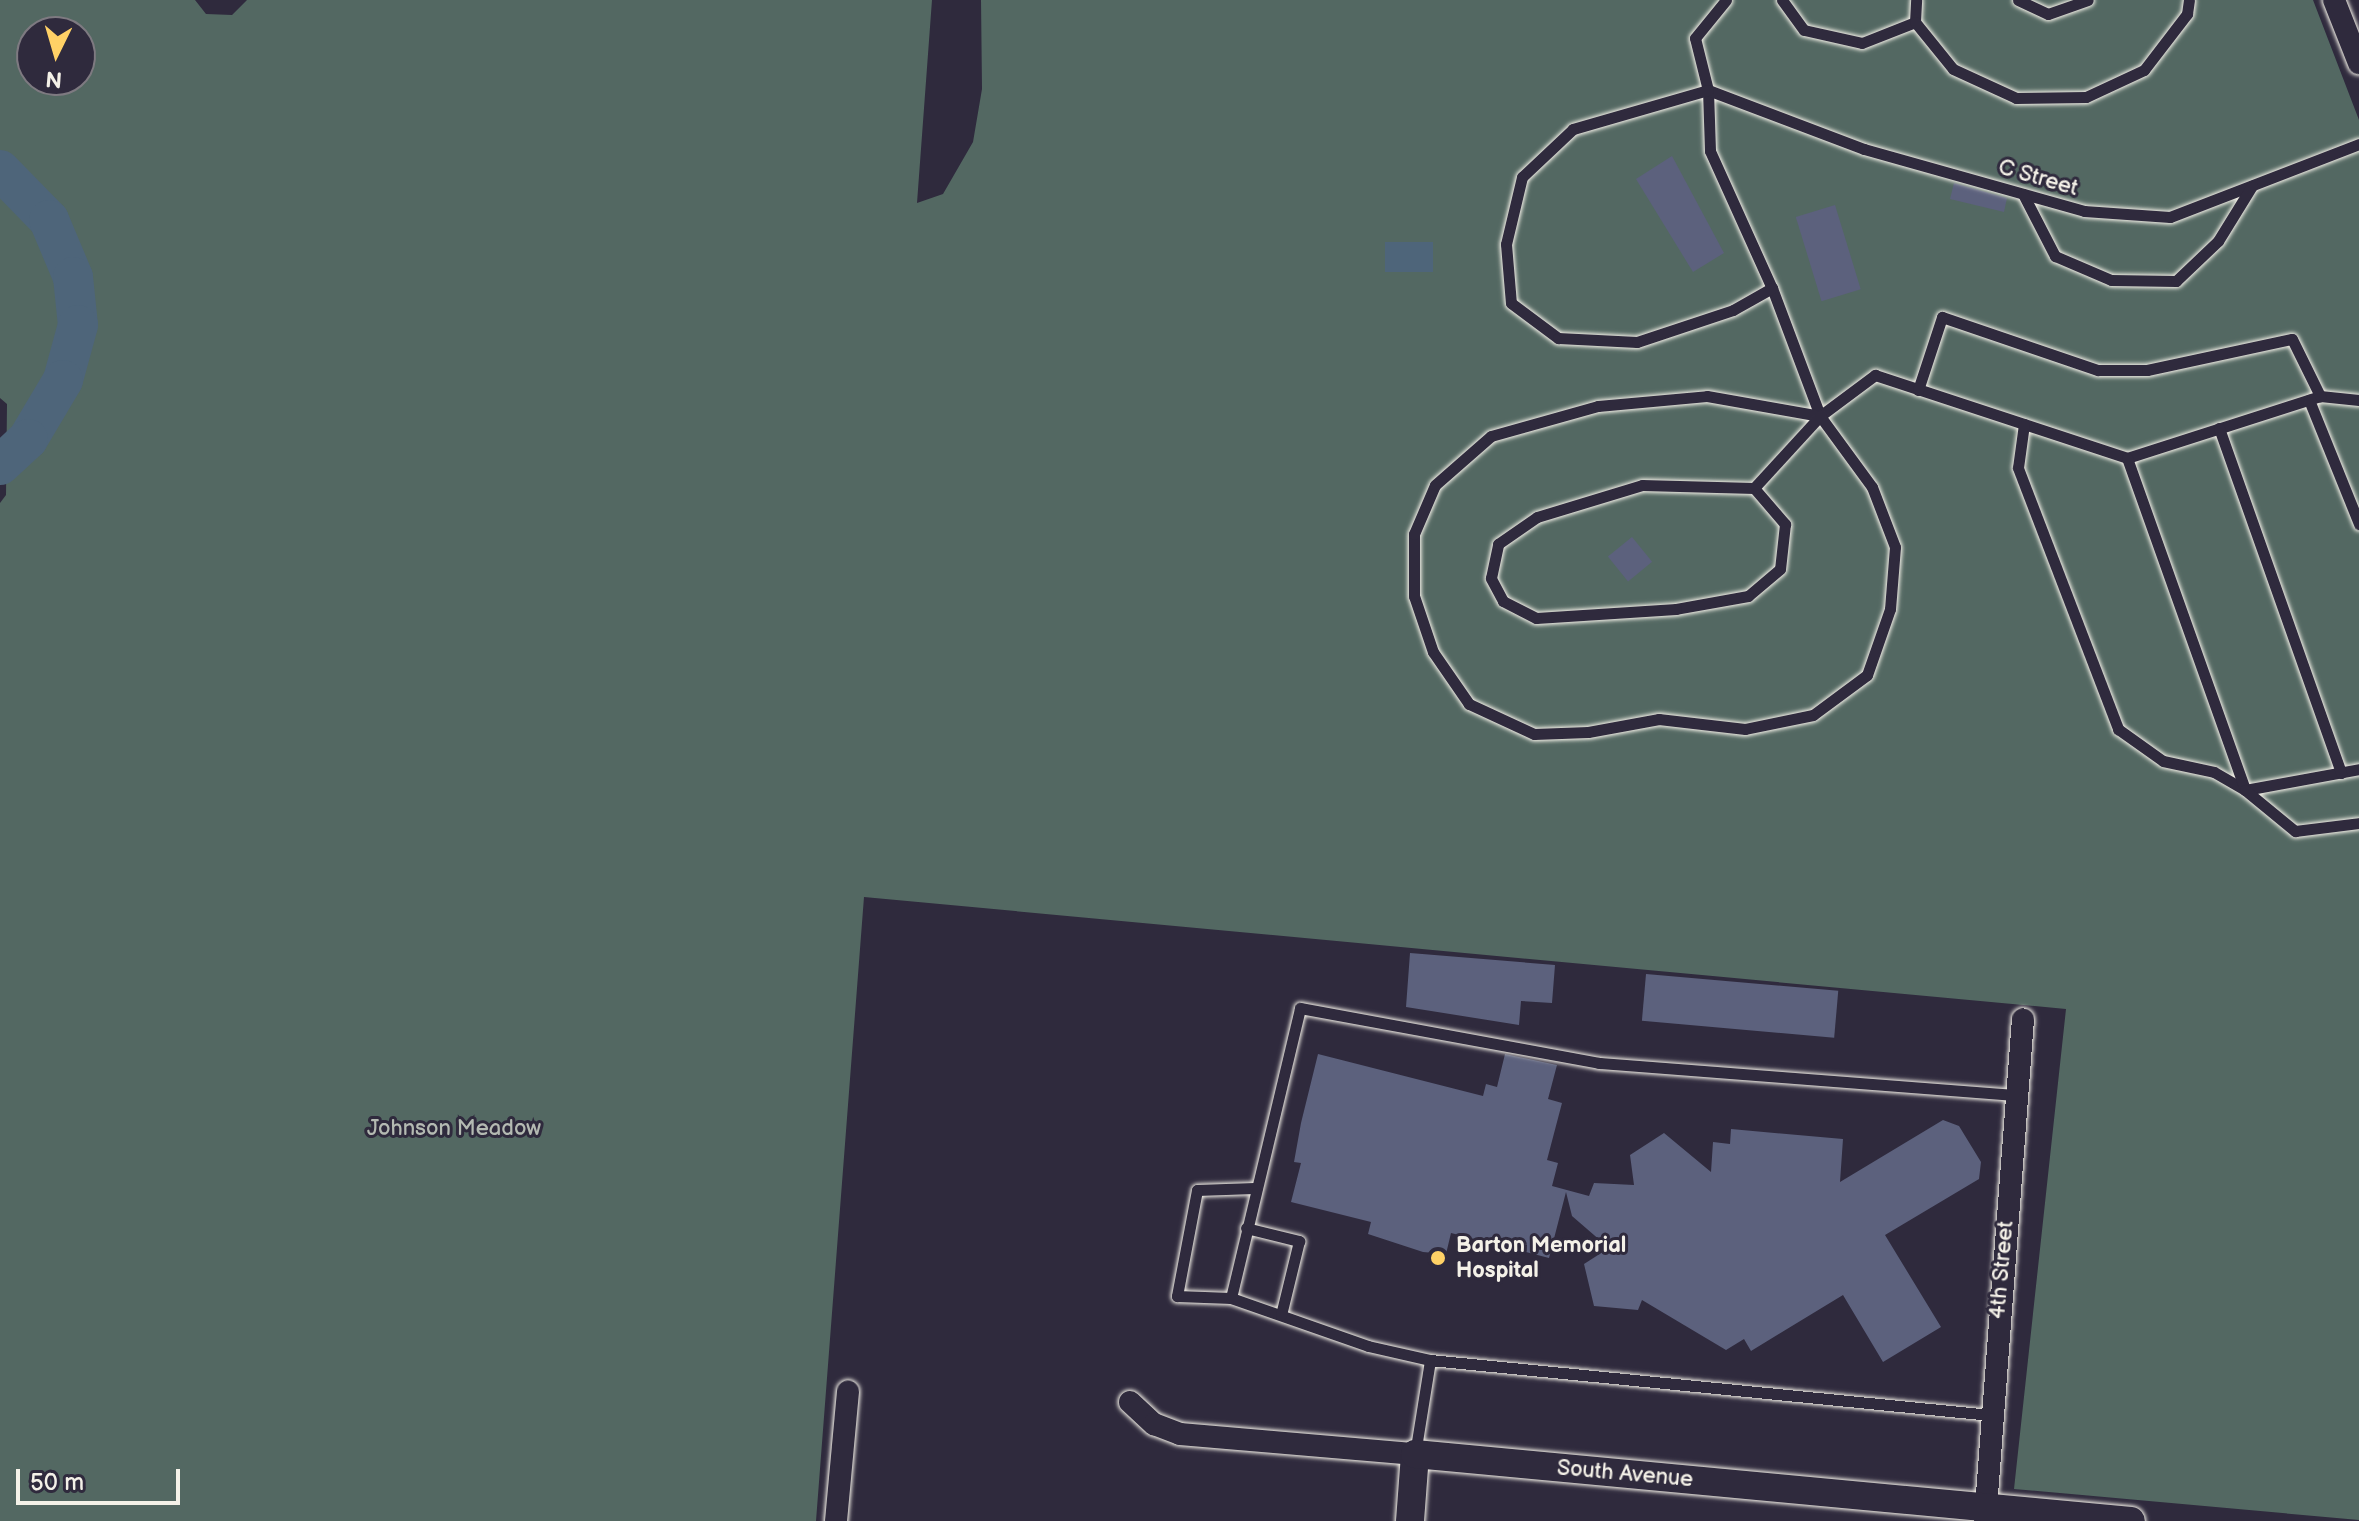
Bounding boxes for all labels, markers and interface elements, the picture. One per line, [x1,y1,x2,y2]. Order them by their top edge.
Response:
north arrow [16,16,96,96]
text: N [45,64,63,93]
street label: C Street [1995,154,2081,202]
park label: Johnson Meadow [367,1116,541,1142]
street label: 4th Street [1985,1220,2019,1320]
place label: Barton Memorial Hospital [1456,1232,1626,1284]
marker: Barton Memorial Hospital [1427,1247,1449,1269]
scale bar [20,1453,184,1503]
street label: South Avenue [1556,1455,1694,1493]
text: 50 m [30,1468,84,1497]

